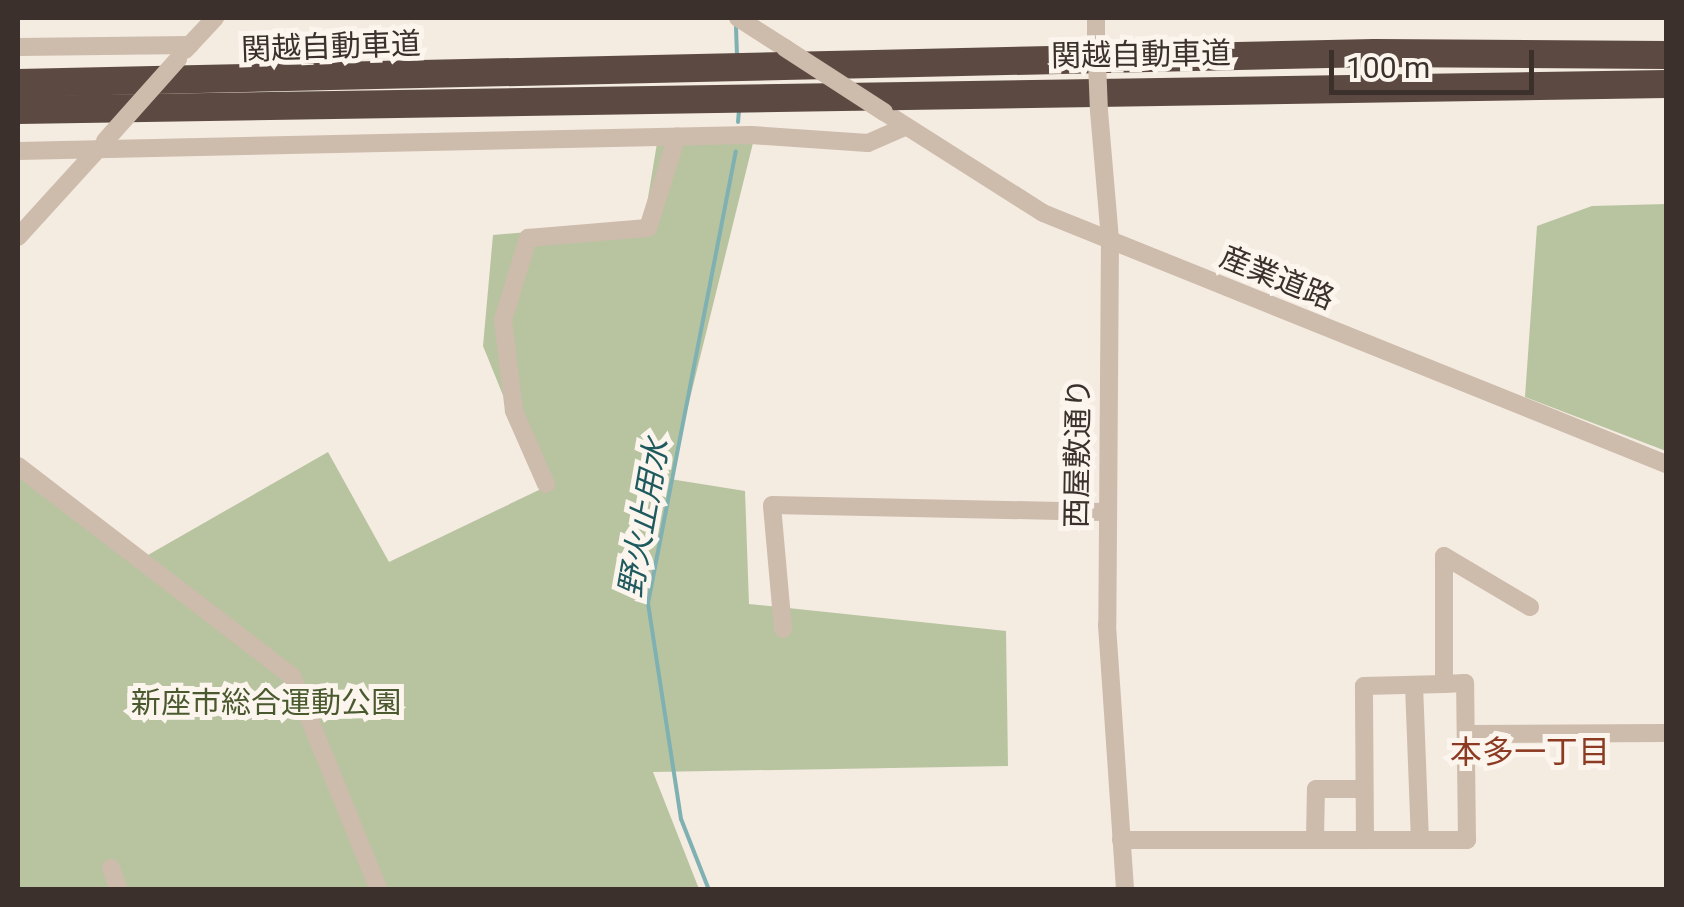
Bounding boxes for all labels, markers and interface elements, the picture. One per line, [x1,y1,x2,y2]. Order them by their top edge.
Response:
street label: 関越自動車道 [240,26,422,68]
scale bar [1334,30,1539,92]
street label: 関越自動車道 [1051,35,1231,75]
text: 100 m [1346,50,1430,85]
street label: 産業道路 [1215,239,1339,317]
street label: 西屋敷通り [1059,378,1097,528]
water label: 野火止用水 [611,436,677,600]
park label: 新座市総合運動公園 [131,685,401,721]
district label: 本多一丁目 [1450,733,1610,771]

